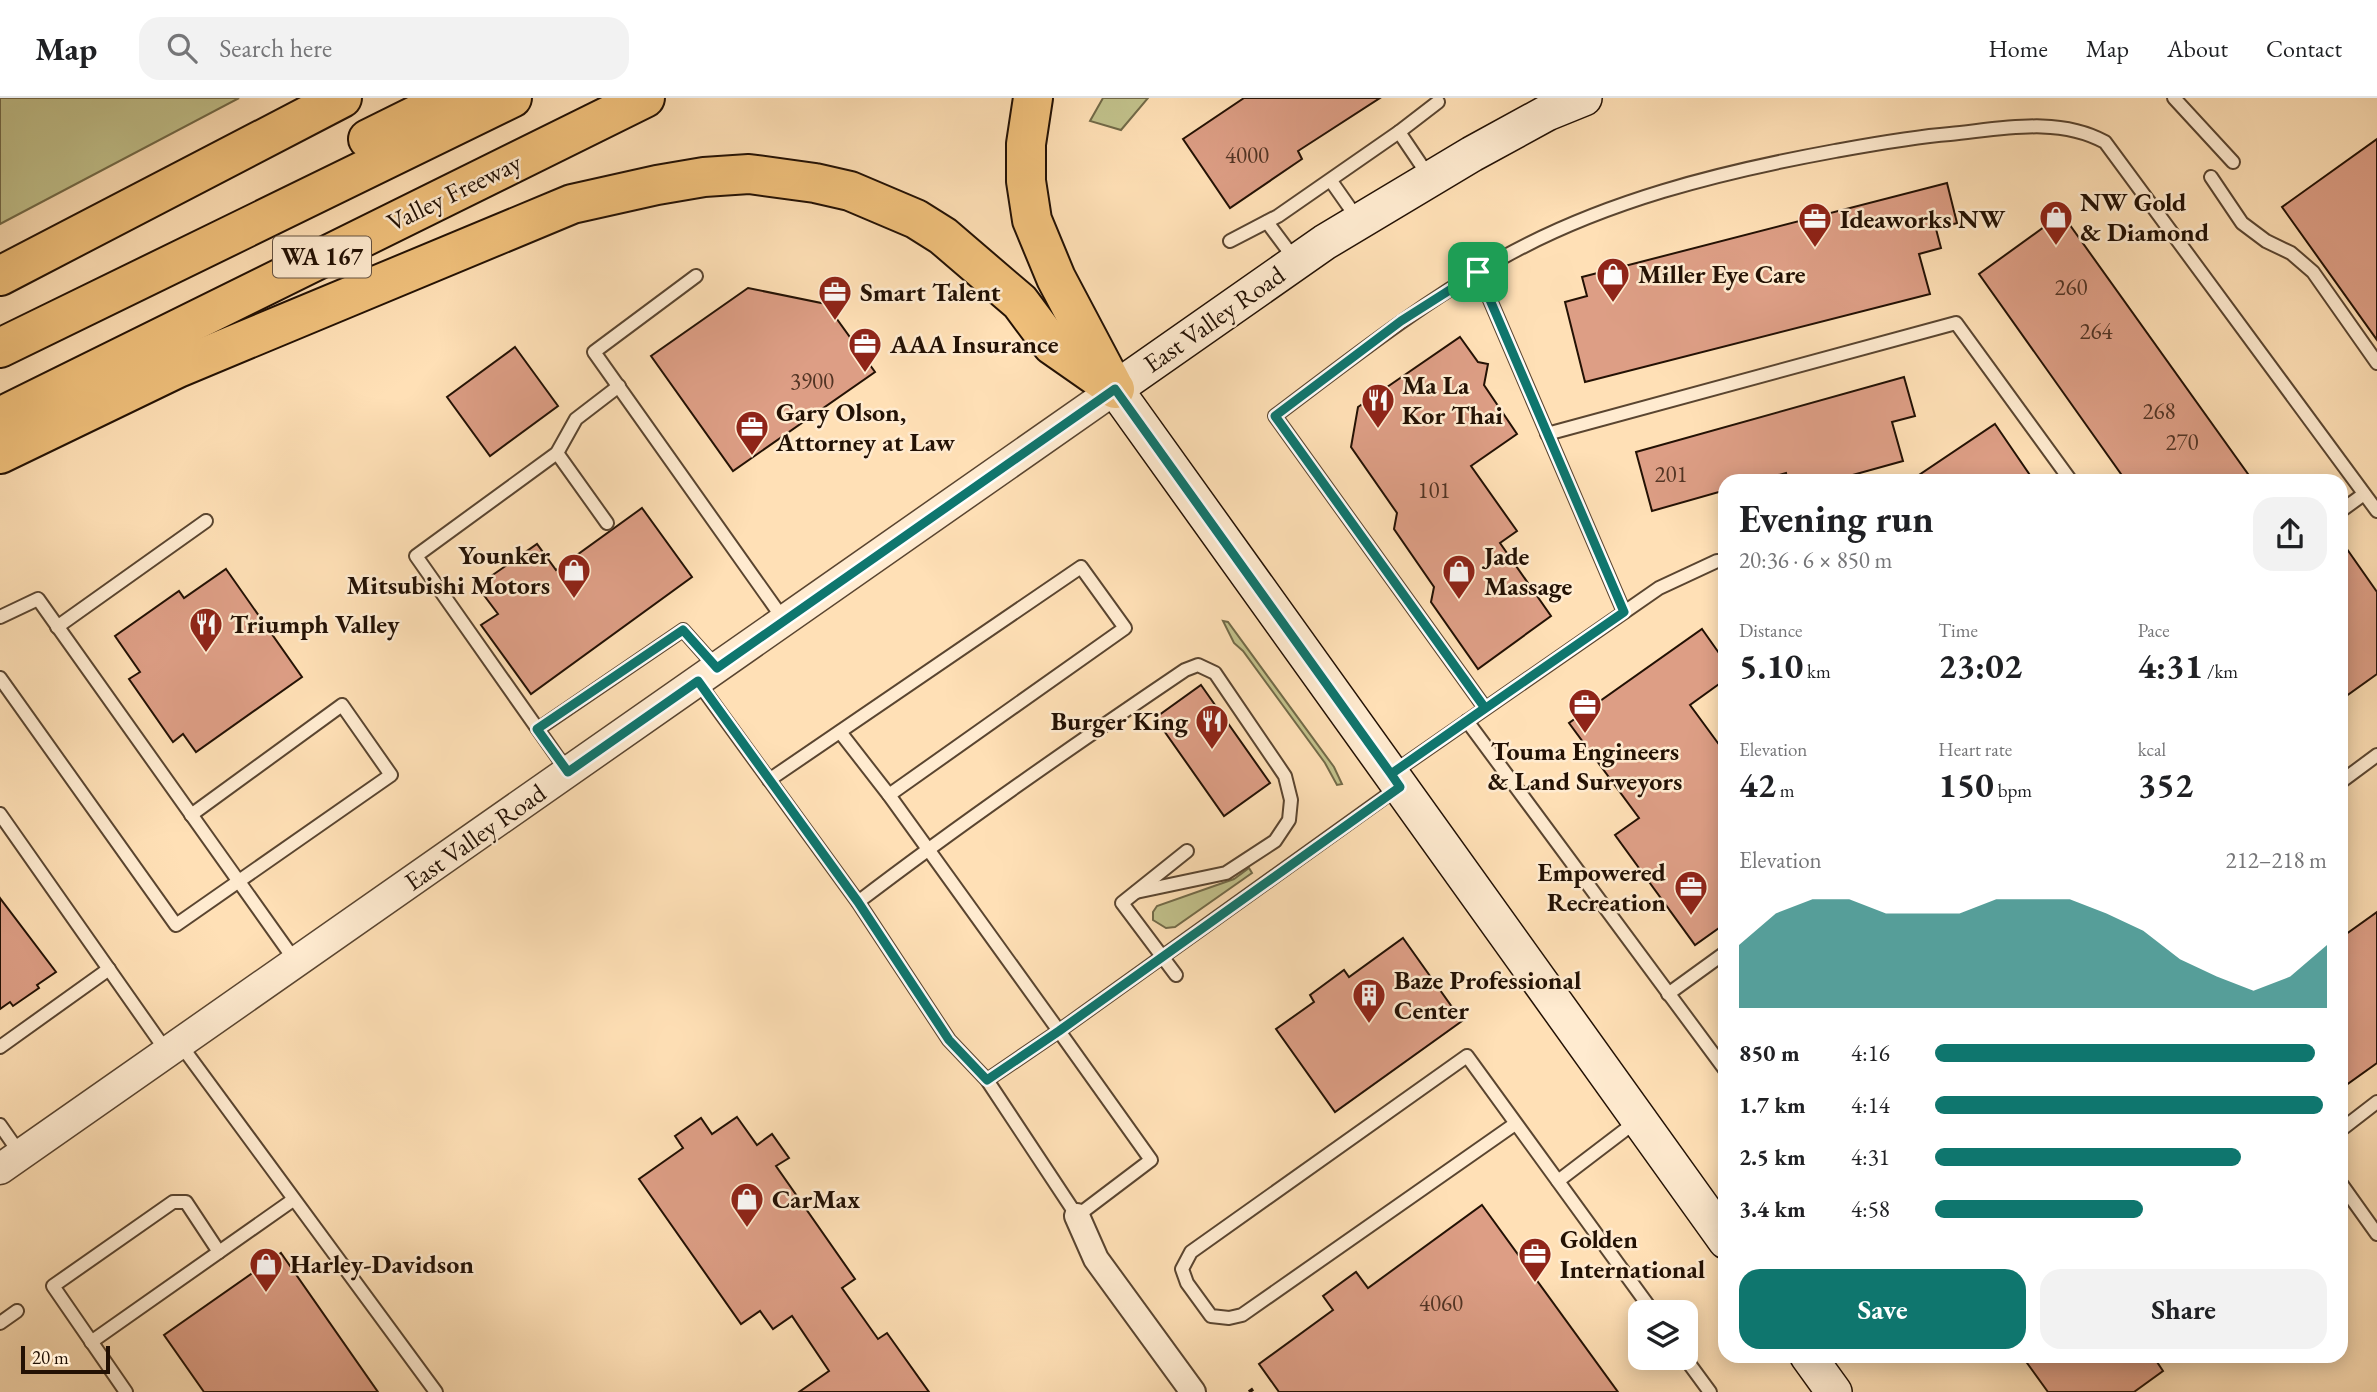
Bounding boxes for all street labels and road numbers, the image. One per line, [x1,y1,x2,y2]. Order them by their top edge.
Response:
street label: Valley Freeway [381,145,527,239]
road number: WA 167 [273,237,371,278]
street label: East Valley Road [1137,257,1292,380]
street label: East Valley Road [398,775,553,898]

